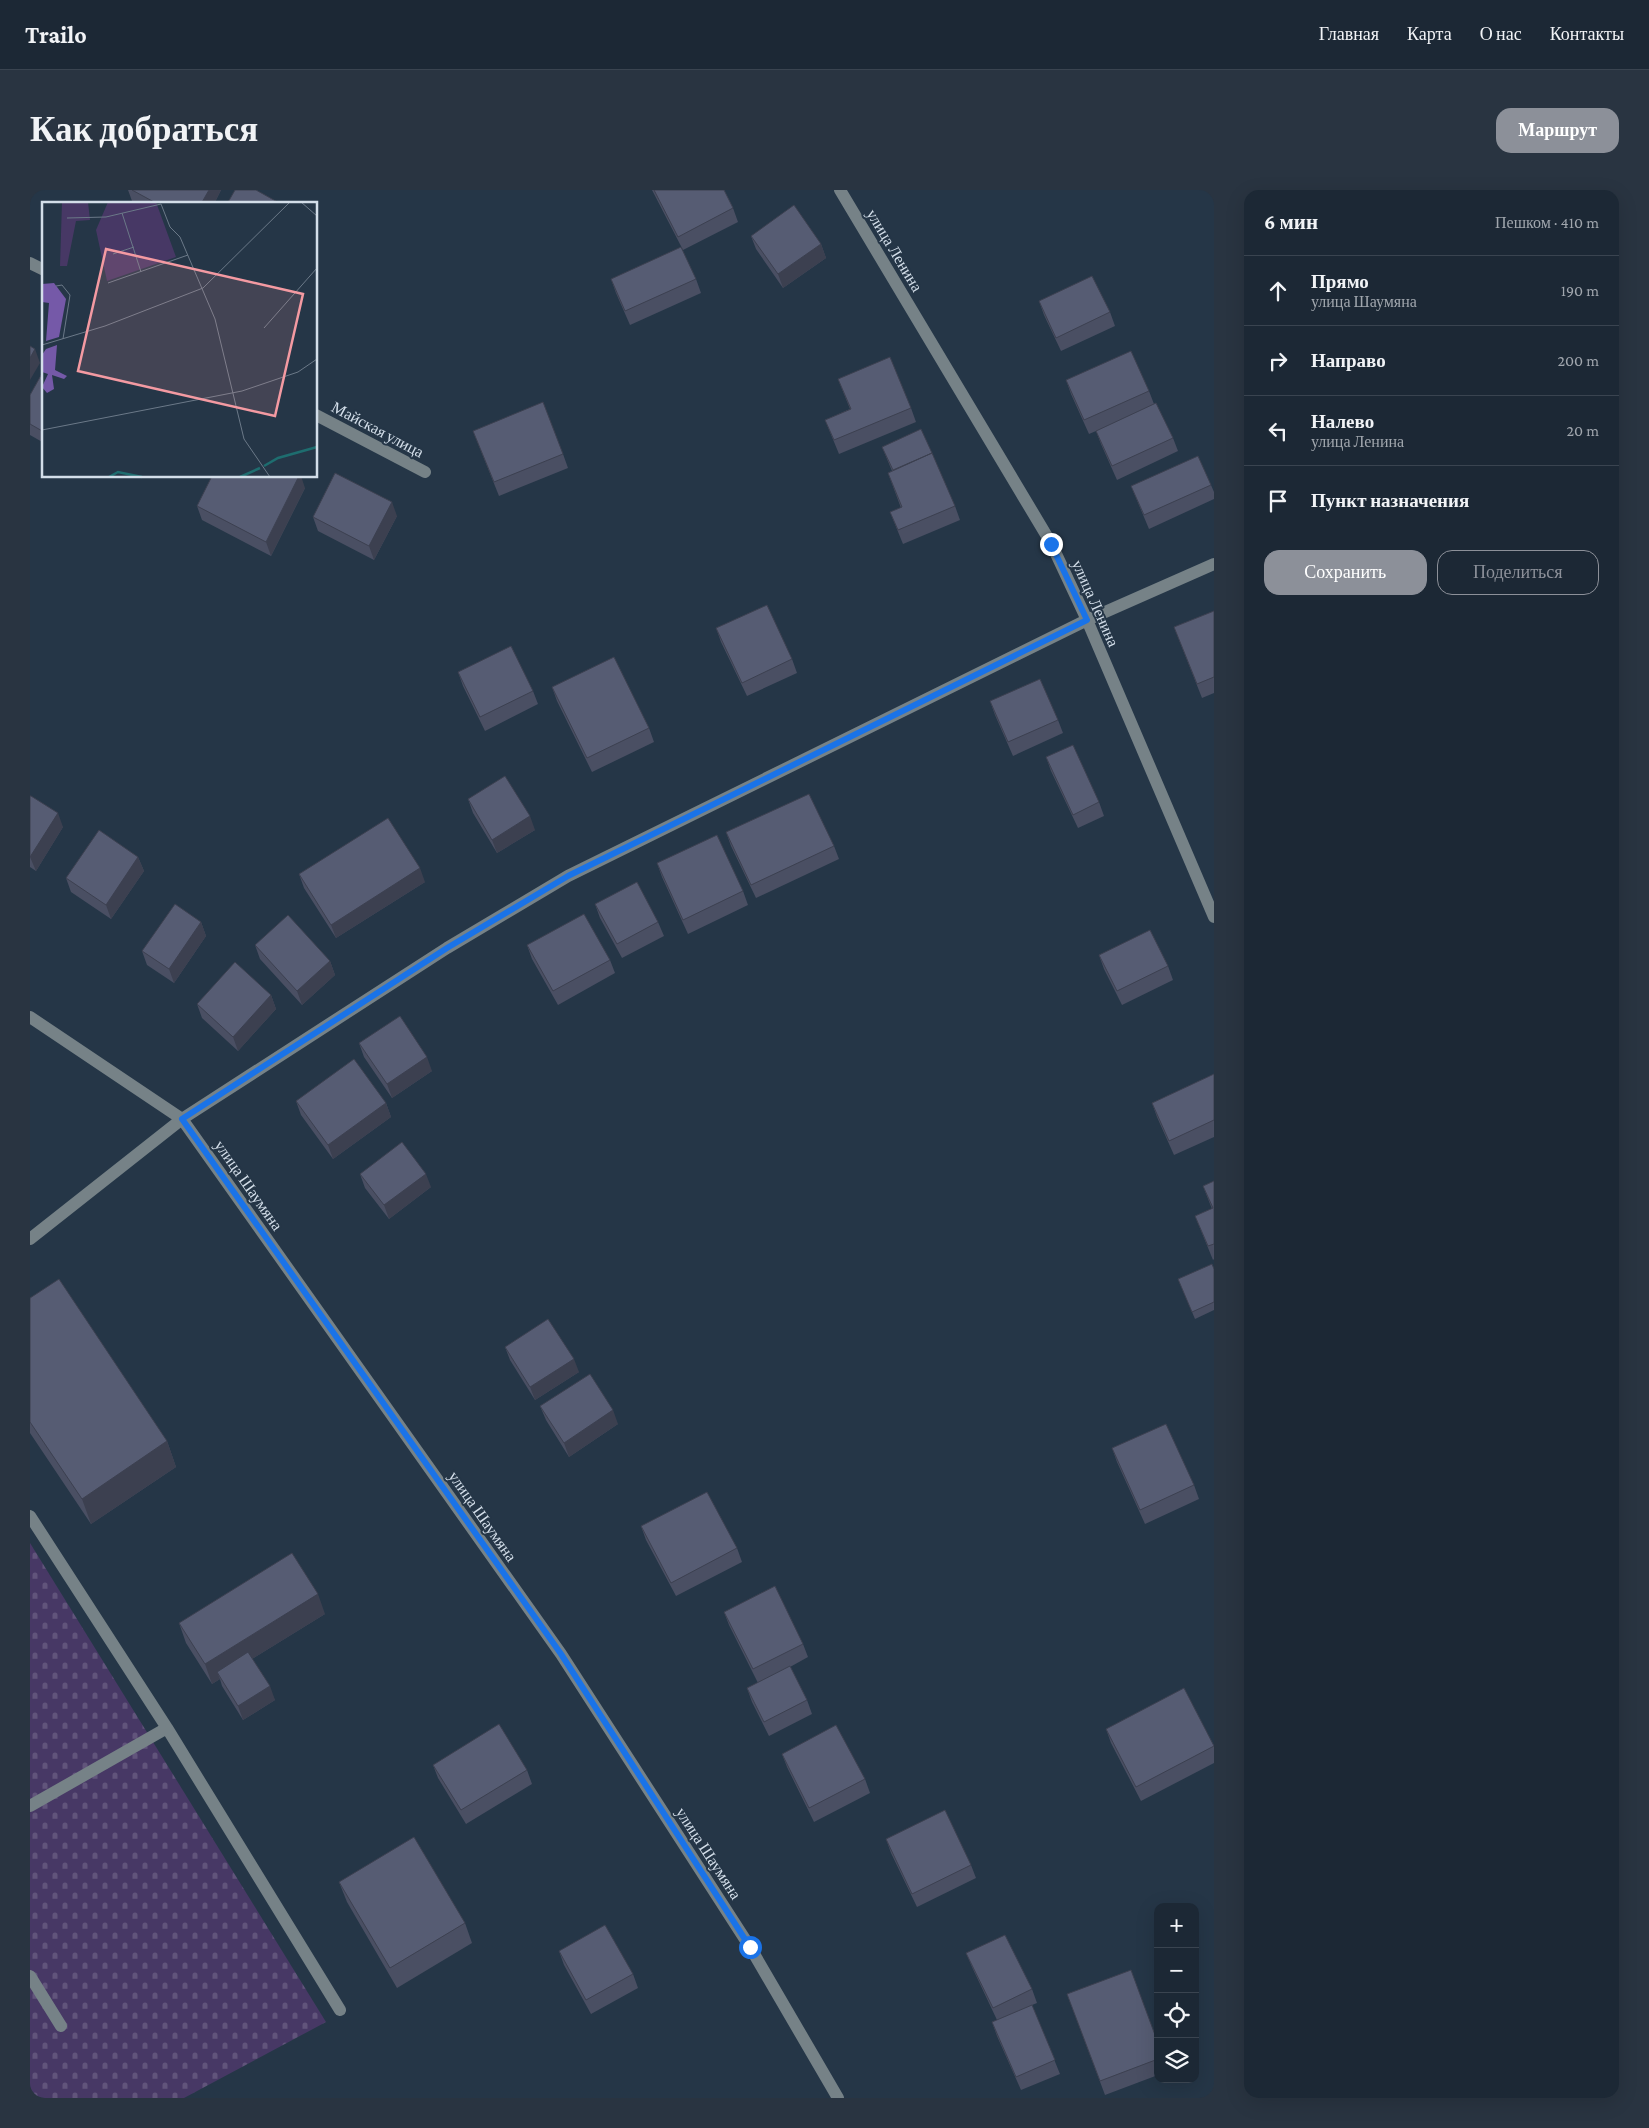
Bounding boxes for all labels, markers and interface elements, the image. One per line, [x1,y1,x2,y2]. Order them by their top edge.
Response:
text: Trailo [25,21,87,48]
text: Главная [1319,24,1379,44]
text: Карта [1407,24,1452,44]
text: О нас [1480,24,1522,44]
text: Контакты [1550,24,1624,44]
button: Маршрут [1496,108,1619,153]
text: Как добраться [30,110,258,149]
inset map [42,202,318,478]
street label: улица Ленина [862,206,926,295]
text: 6 мин [1264,210,1318,234]
text: Пешком · 410 m [1495,214,1599,231]
text: Прямо [1311,271,1369,292]
icon: ahead [1264,277,1292,305]
text: 190 m [1561,282,1599,299]
text: улица Шаумяна [1311,293,1417,310]
icon: right [1264,347,1292,375]
text: Направо [1311,350,1386,371]
text: 200 m [1557,352,1599,369]
street label: Майская улица [328,398,427,462]
text: Налево [1311,411,1374,432]
icon: left [1264,417,1292,445]
text: 20 m [1566,422,1599,439]
text: улица Ленина [1311,433,1404,450]
icon: arrive [1264,487,1292,515]
text: Пункт назначения [1311,490,1469,511]
route end [1040,533,1063,556]
button: Сохранить [1264,550,1427,595]
button: Поделиться [1437,550,1599,595]
street label: улица Ленина [1068,557,1122,650]
street label: улица Шаумяна [210,1137,286,1234]
street label: улица Шаумяна [444,1468,520,1565]
street label: улица Шаумяна [672,1804,745,1903]
map controls [1154,1903,1199,2083]
button: + [1154,1903,1199,1948]
route start [739,1936,762,1959]
button: − [1154,1948,1199,1993]
button: locate [1154,1993,1199,2038]
button: layers [1154,2038,1199,2083]

